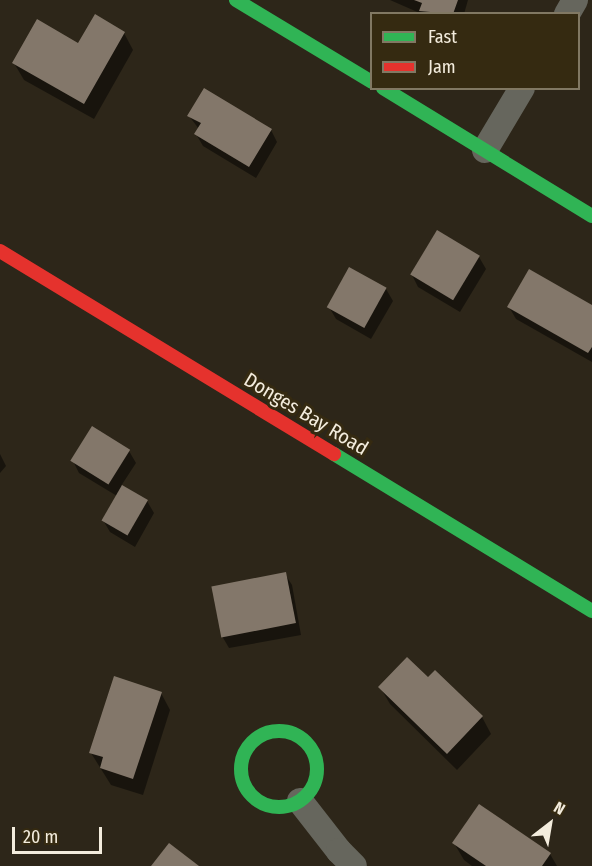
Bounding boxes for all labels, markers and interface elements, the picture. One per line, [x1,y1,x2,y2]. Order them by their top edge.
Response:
legend [370,12,580,90]
text: Fast [428,26,457,48]
text: Jam [428,56,456,78]
street label: Donges Bay Road [240,368,372,460]
north arrow [520,794,580,854]
text: N [551,798,569,819]
scale bar [15,815,105,853]
text: 20 m [23,826,58,848]

